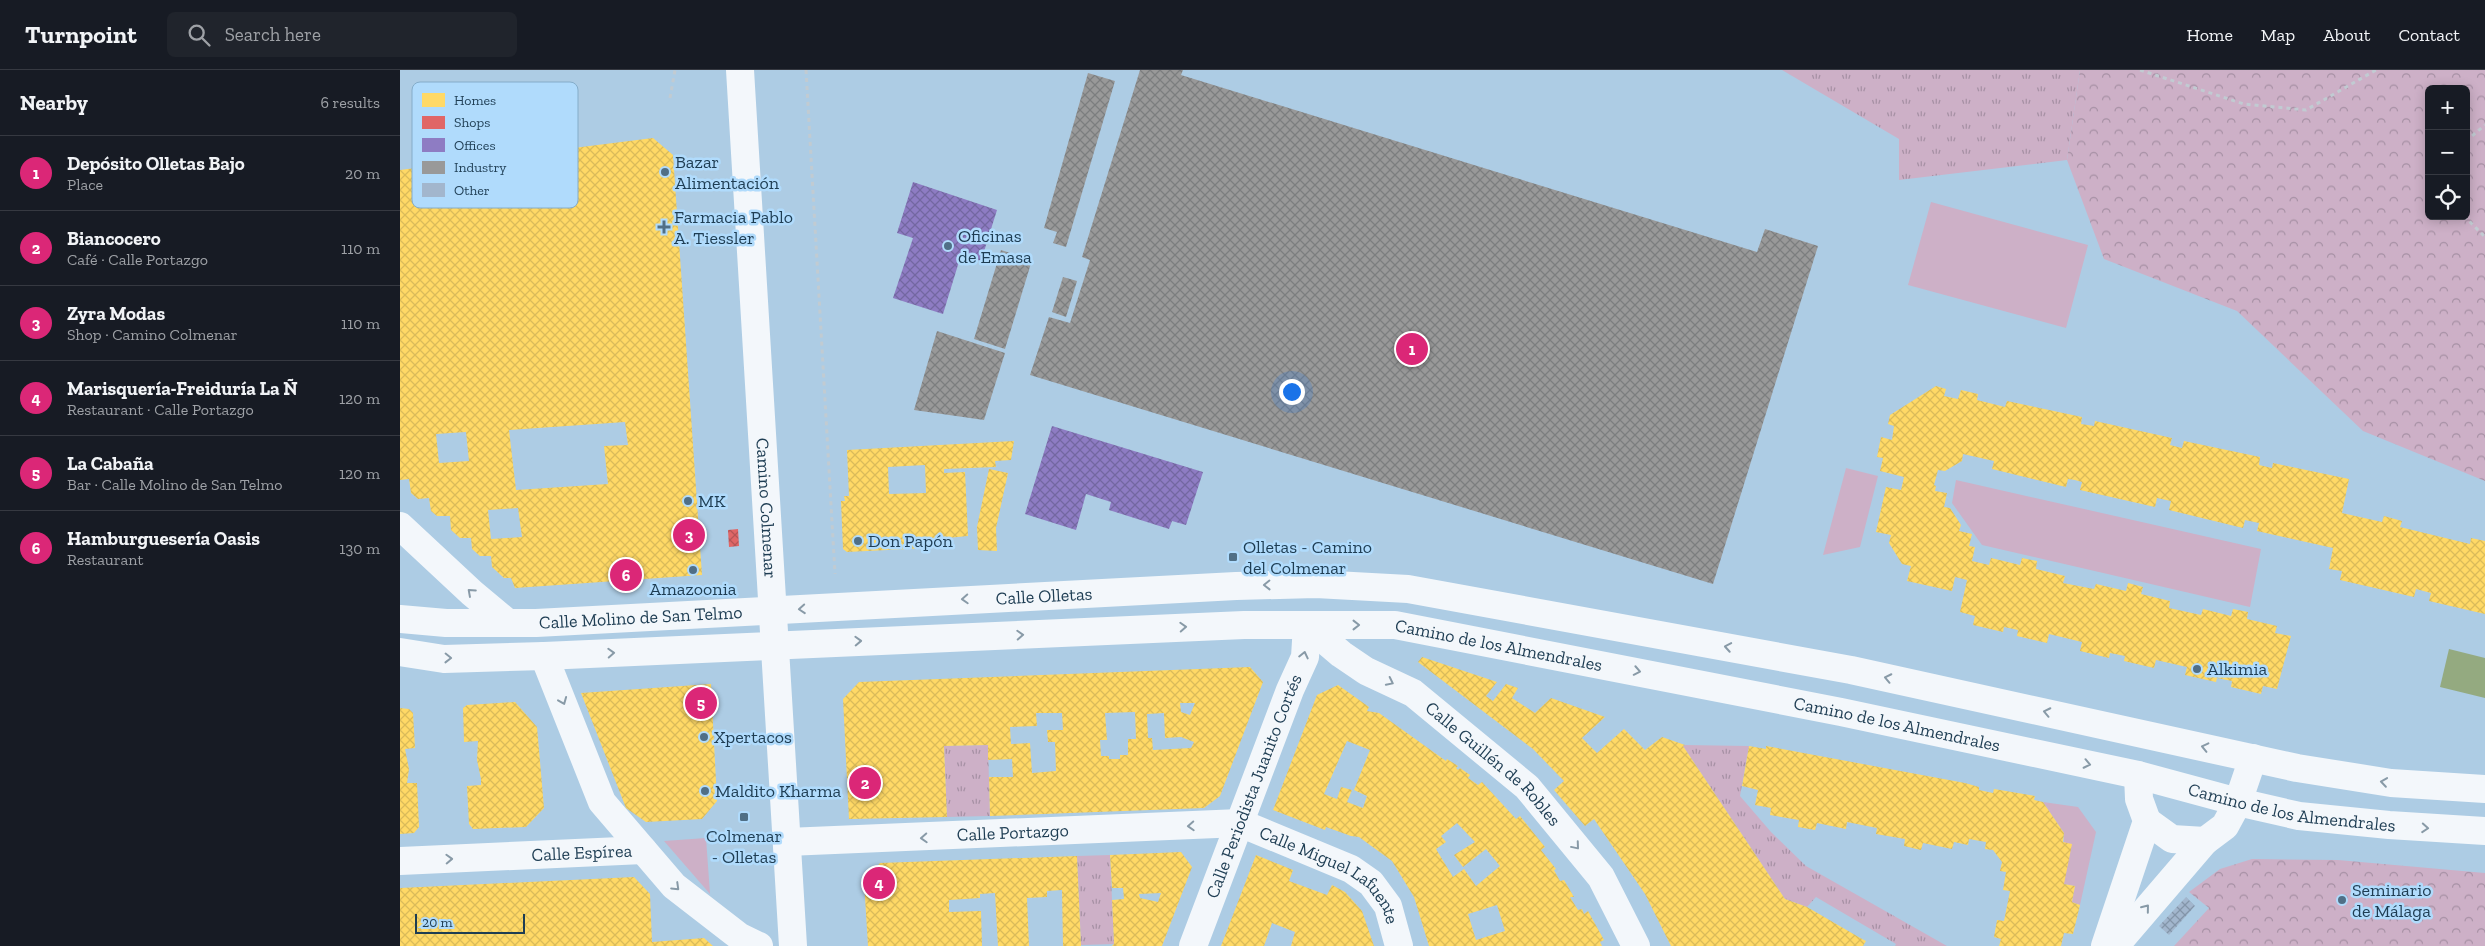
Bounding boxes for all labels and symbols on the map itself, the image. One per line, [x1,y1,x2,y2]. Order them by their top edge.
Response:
legend [412,82,578,208]
text: Homes [454,92,496,109]
text: Shops [454,114,490,131]
text: Offices [454,137,496,154]
place label: Bazar Alimentación [675,151,780,194]
text: Industry [454,159,507,176]
marker: Bazar Alimentación [659,166,671,178]
text: Other [454,182,490,199]
place label: Farmacia Pablo A. Tiessler [674,206,793,249]
marker: Farmacia Pablo A. Tiessler [658,221,670,233]
place label: Oficinas de Emasa [958,225,1032,268]
marker: Oficinas de Emasa [942,240,954,252]
pin: 1 [1396,330,1428,368]
your location [1279,379,1305,405]
street label: Camino Colmenar [751,437,782,579]
place label: MK [698,490,726,512]
marker: MK [682,495,694,507]
pin: 3 [673,516,705,554]
place label: Don Papón [868,530,953,552]
marker: Don Papón [852,535,864,547]
place label: Olletas - Camino del Colmenar [1243,536,1372,579]
marker: Olletas - Camino del Colmenar [1227,551,1239,563]
pin: 6 [610,556,642,594]
marker: Amazoonia [687,564,699,576]
place label: Amazoonia [650,578,737,600]
one-way arrow [1263,580,1270,590]
street label: Calle Olletas [995,583,1093,610]
one-way arrow [467,588,476,597]
one-way arrow [960,593,968,604]
street label: Calle Molino de San Telmo [538,601,743,634]
one-way arrow [798,603,806,614]
street label: Camino de los Almendrales [1393,614,1604,676]
one-way arrow [1352,620,1360,630]
one-way arrow [1179,622,1187,633]
one-way arrow [1017,629,1025,640]
one-way arrow [854,636,862,647]
one-way arrow [1724,642,1733,652]
one-way arrow [607,647,615,658]
one-way arrow [1298,651,1309,660]
one-way arrow [445,653,453,663]
place label: Alkimia [2207,658,2267,680]
marker: Alkimia [2191,663,2203,675]
one-way arrow [1632,666,1641,676]
street label: Calle Periodista Juanito Cortés [1201,670,1307,901]
one-way arrow [1884,673,1892,684]
one-way arrow [1385,676,1394,686]
pin: 5 [685,684,717,722]
street label: Camino de los Almendrales [1792,692,2002,757]
one-way arrow [557,696,568,705]
street label: Calle Guillén de Robles [1421,697,1566,831]
one-way arrow [2042,707,2051,718]
place label: Xpertacos [714,726,792,748]
marker: Xpertacos [698,731,710,743]
one-way arrow [2201,742,2210,753]
one-way arrow [2083,758,2092,769]
pin: 2 [849,764,881,802]
one-way arrow [2380,777,2388,787]
street label: Camino de los Almendrales [2186,778,2396,836]
place label: Maldito Kharma [715,780,842,802]
marker: Maldito Kharma [699,785,711,797]
marker: Colmenar - Olletas [738,811,750,823]
street label: Calle Portazgo [956,819,1069,846]
one-way arrow [1187,820,1195,831]
street label: Calle Miguel Lafuente [1256,821,1403,926]
one-way arrow [2421,822,2429,833]
place label: Colmenar - Olletas [706,825,782,868]
one-way arrow [919,832,927,843]
street label: Calle Espírea [531,839,633,866]
one-way arrow [1570,841,1579,850]
one-way arrow [445,854,453,865]
pin: 4 [863,864,895,902]
place label: Seminario de Málaga [2352,879,2431,922]
one-way arrow [670,881,679,890]
marker: Seminario de Málaga [2336,894,2348,906]
one-way arrow [2140,905,2149,914]
scale bar [415,911,525,934]

